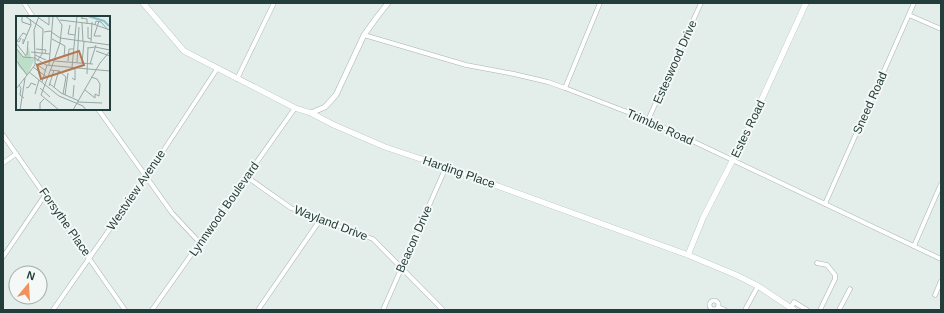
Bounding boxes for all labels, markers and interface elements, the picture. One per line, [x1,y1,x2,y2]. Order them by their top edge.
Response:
inset map [16,16,110,110]
street label: Esteswood Drive [650,18,700,106]
street label: Sneed Road [850,70,890,136]
street label: Estes Road [728,98,768,160]
street label: Trimble Road [624,106,696,148]
street label: Westview Avenue [104,147,168,233]
street label: Harding Place [421,153,497,191]
street label: Lynnwood Boulevard [186,159,262,259]
street label: Forsythe Place [36,185,94,259]
street label: Wayland Drive [292,203,370,244]
street label: Beacon Drive [393,203,435,275]
north arrow [8,265,48,305]
text: N [25,269,37,282]

